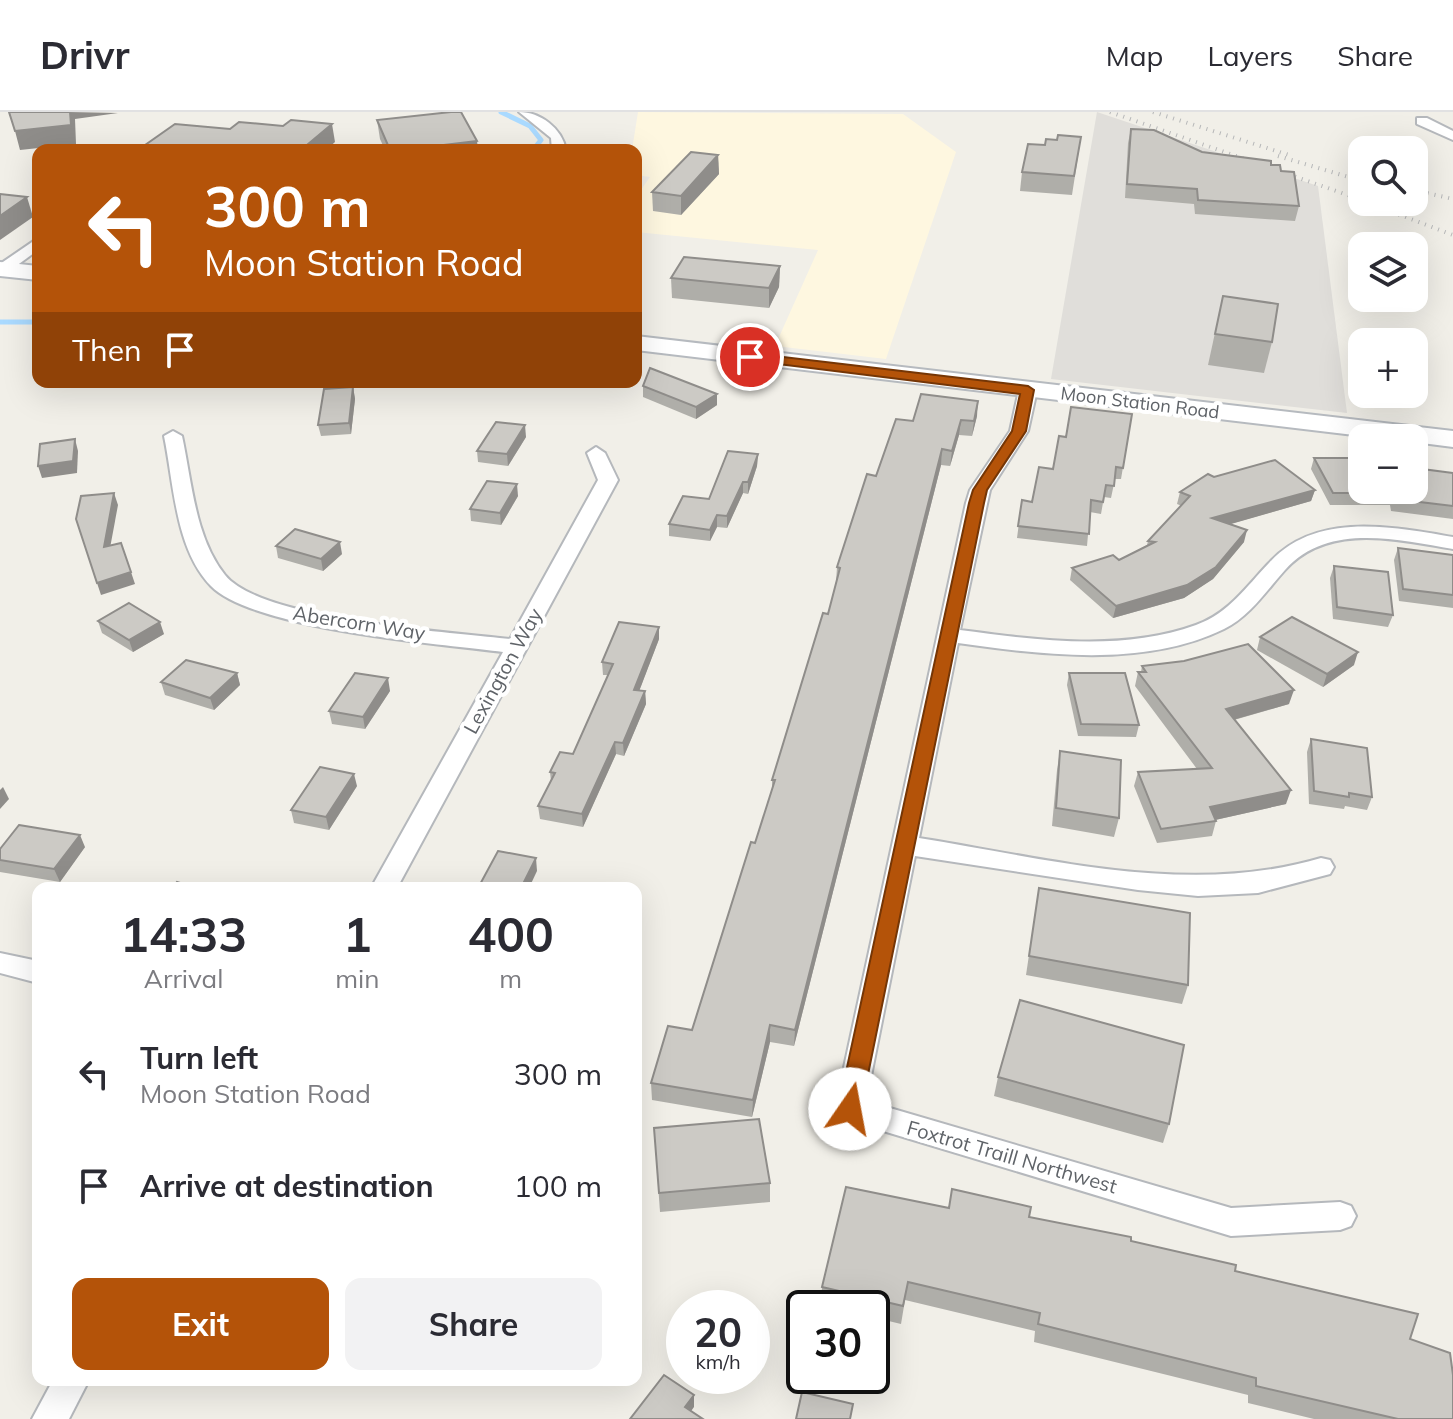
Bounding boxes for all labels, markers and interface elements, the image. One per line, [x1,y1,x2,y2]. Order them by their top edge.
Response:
text: Drivr [40,31,129,79]
text: Map [1106,38,1163,73]
text: Layers [1207,38,1293,73]
text: Share [1337,38,1413,73]
map controls [1348,136,1428,504]
button: search [1348,136,1428,216]
text: 300 m [204,171,371,241]
icon: left [72,176,176,280]
button: layers [1348,232,1428,312]
text: Moon Station Road [204,240,524,285]
pin [716,323,784,391]
icon: arrive [158,328,202,372]
button: + [1348,328,1428,408]
text: Then [72,331,142,369]
icon: arrive [728,335,772,379]
street label: Moon Station Road [1059,381,1221,424]
button: − [1348,424,1428,504]
street label: Abercorn Way [291,600,427,645]
street label: Lexington Way [458,603,548,738]
text: 14:33 [120,904,247,964]
text: 1 [343,904,372,964]
text: 400 [468,904,554,964]
text: Arrival [144,962,223,995]
text: min [335,962,379,995]
text: m [499,962,522,995]
text: Turn left [140,1039,258,1077]
icon: left [72,1052,116,1096]
text: 300 m [514,1055,602,1093]
position arrow [808,1067,892,1151]
text: Moon Station Road [140,1077,371,1110]
street label: Foxtrot Traill Northwest [904,1115,1120,1198]
icon: arrive [72,1164,116,1208]
text: Arrive at destination [140,1167,434,1205]
text: 100 m [514,1167,602,1205]
button: Exit [72,1278,329,1370]
button: Share [345,1278,602,1370]
speed limit sign: 30 [786,1290,890,1394]
text: 20 [694,1307,742,1357]
text: km/h [695,1349,741,1374]

